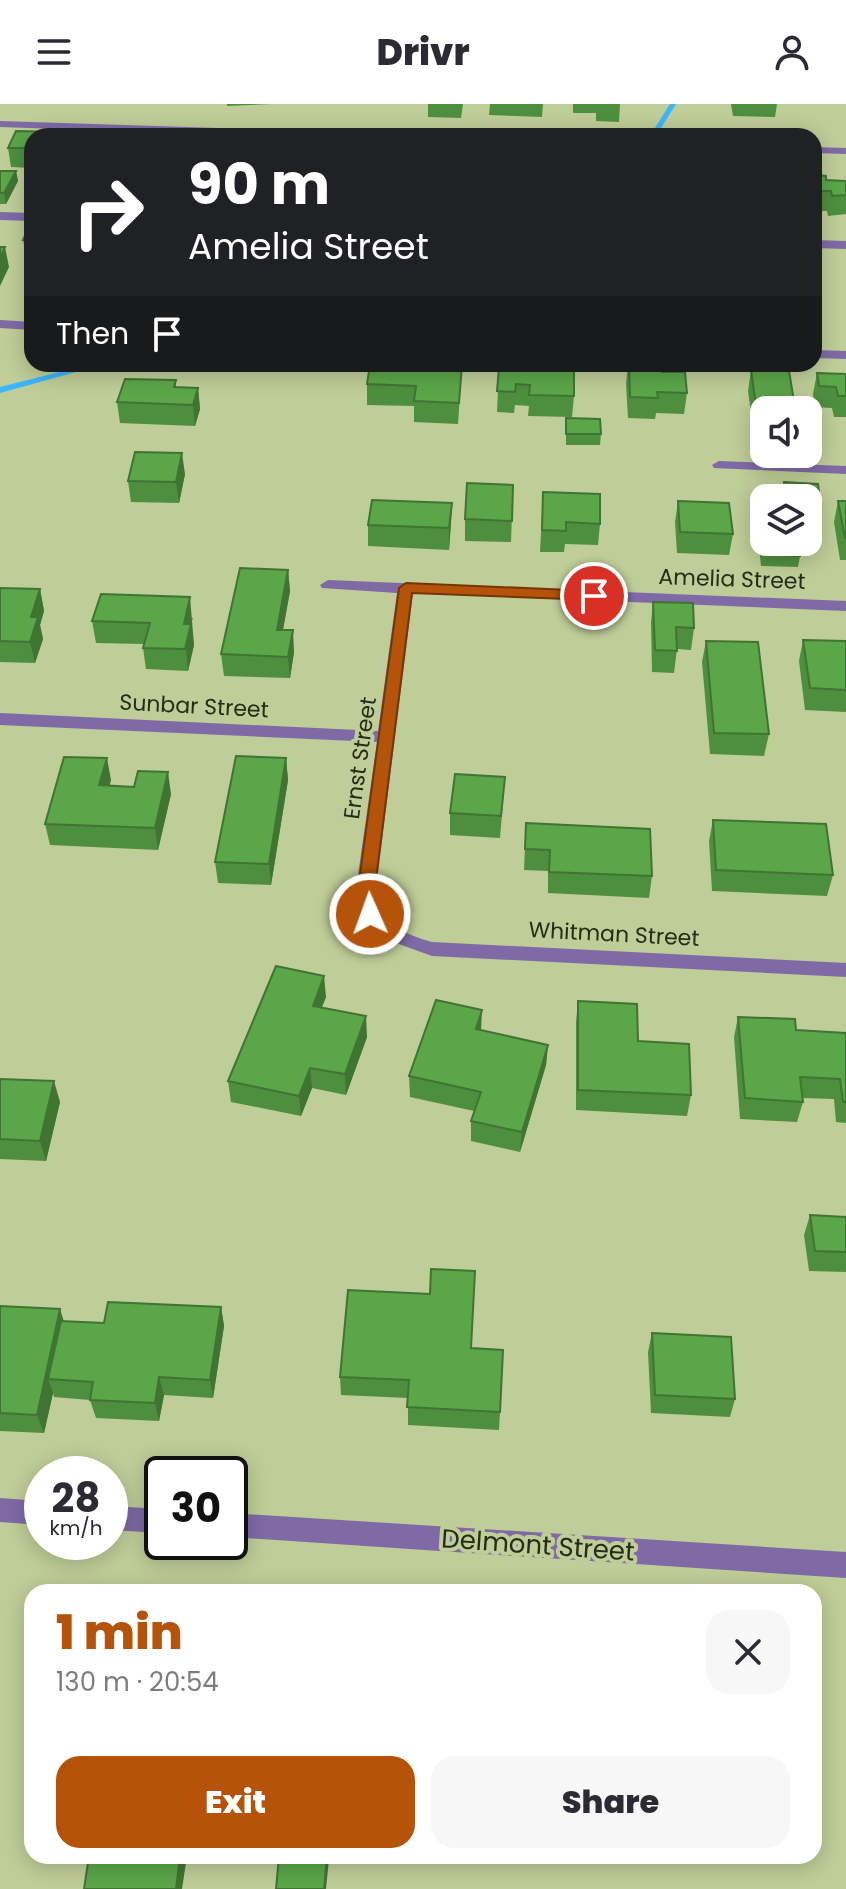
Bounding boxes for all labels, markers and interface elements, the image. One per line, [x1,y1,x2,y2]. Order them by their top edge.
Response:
text: Drivr [376,27,470,78]
icon: menu [32,30,76,74]
icon: person [770,30,814,74]
text: 90 m [188,145,330,224]
icon: right [56,160,160,264]
text: Amelia Street [188,221,429,272]
text: Then [56,312,129,355]
icon: arrive [145,312,189,356]
map controls [750,396,822,556]
button: sound [750,396,822,468]
button: layers [750,484,822,556]
street label: Amelia Street [658,561,806,597]
pin [560,562,628,630]
icon: arrive [572,574,616,618]
street label: Sunbar Street [119,687,269,725]
street label: Ernst Street [336,695,384,821]
position arrow [328,872,412,956]
street label: Whitman Street [528,914,700,954]
speed limit sign: 30 [144,1456,248,1560]
text: 28 [52,1470,100,1526]
text: km/h [49,1514,103,1542]
street label: Delmont Street [440,1520,636,1570]
text: 1 min [56,1599,183,1666]
button: close [706,1610,790,1694]
text: 130 m · 20:54 [56,1664,219,1700]
button: Exit [56,1756,415,1848]
button: Share [431,1756,790,1848]

